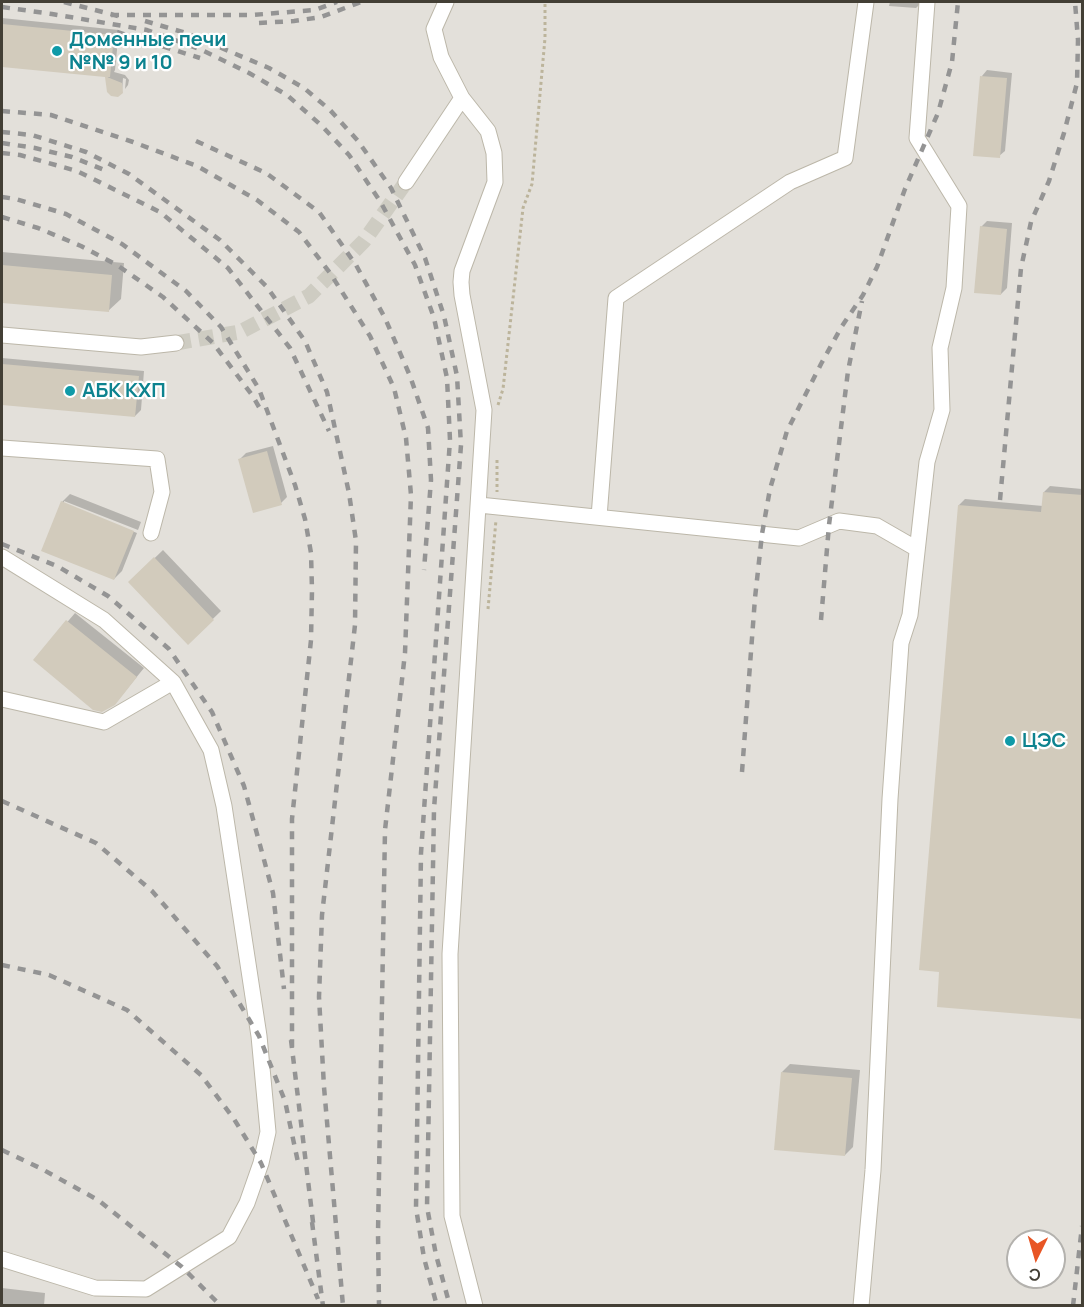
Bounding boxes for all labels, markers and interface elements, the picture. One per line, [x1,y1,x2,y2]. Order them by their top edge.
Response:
place label: Доменные печи №№ 9 и 10 [69,28,227,75]
marker: Доменные печи №№ 9 и 10 [50,44,64,58]
place label: АБК КХП [82,379,166,403]
marker: АБК КХП [63,384,77,398]
place label: ЦЭС [1022,729,1066,753]
marker: ЦЭС [1003,734,1017,748]
north arrow [1006,1229,1066,1289]
text: С [1028,1263,1041,1286]

